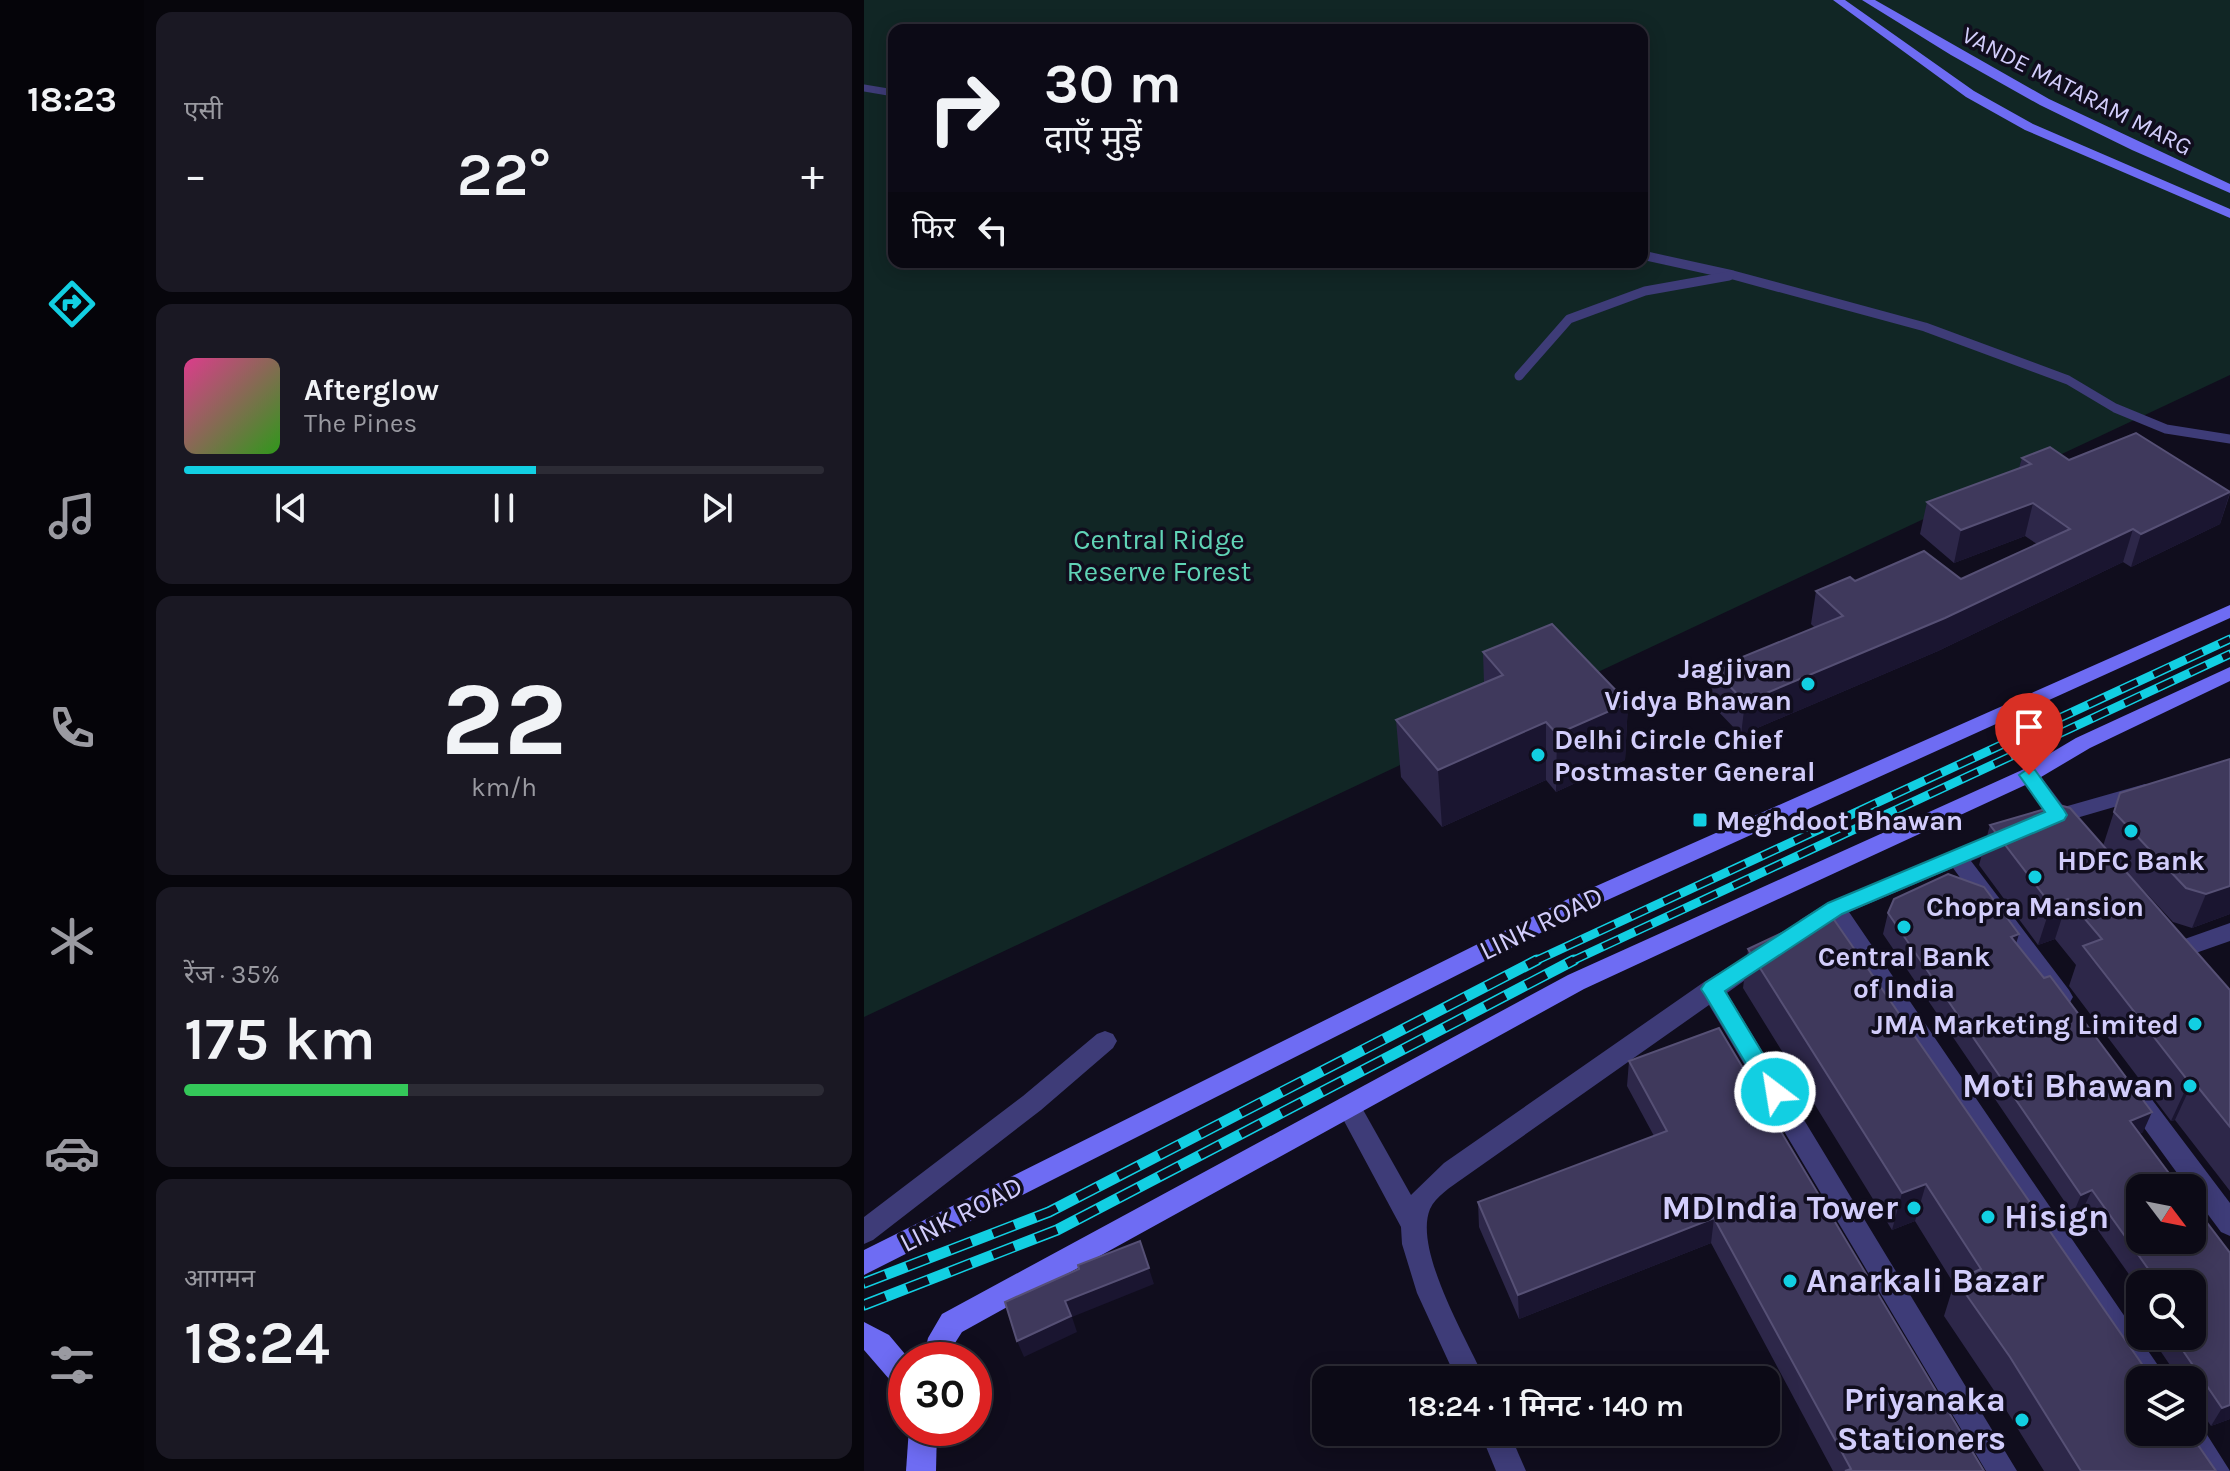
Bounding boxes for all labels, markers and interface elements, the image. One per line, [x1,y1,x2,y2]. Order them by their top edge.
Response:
street label: VANDE MATARAM MARG [1957,21,2197,161]
text: 30 m [1044,51,1182,116]
icon: right [912,56,1016,160]
text: 18:23 [27,78,117,120]
text: एसी [184,95,223,126]
text: दाएँ मुड़ें [1044,118,1142,160]
text: 22° [457,140,551,210]
text: − [184,150,207,201]
text: + [801,150,824,201]
icon: left [971,208,1015,252]
text: फिर [912,210,955,246]
icon: directions [44,276,100,332]
text: Afterglow [304,372,439,408]
text: The Pines [304,408,417,439]
icon: previous [269,486,313,530]
icon: pause [482,486,526,530]
icon: next [695,486,739,530]
icon: music [44,488,100,544]
park label: Central Ridge Reserve Forest [1067,523,1251,588]
place label: Jagjivan Vidya Bhawan [1604,652,1792,717]
text: 22 [441,659,567,780]
marker: Jagjivan Vidya Bhawan [1799,675,1817,693]
pin [1995,693,2063,775]
icon: phone [44,700,100,756]
icon: arrive [2007,705,2051,749]
place label: Delhi Circle Chief Postmaster General [1554,723,1816,788]
marker: Delhi Circle Chief Postmaster General [1529,746,1547,764]
text: km/h [471,772,537,803]
place label: Meghdoot Bhawan [1716,804,1963,837]
marker: Meghdoot Bhawan [1691,811,1709,829]
marker: HDFC Bank [2122,822,2140,840]
place label: HDFC Bank [2057,844,2205,877]
marker: Chopra Mansion [2026,868,2044,886]
street label: LINK ROAD [1474,879,1608,967]
place label: Chopra Mansion [1926,890,2144,923]
icon: climate [44,913,100,969]
marker: Central Bank of India [1895,918,1913,936]
place label: Central Bank of India [1818,940,1991,1005]
text: रेंज · 35% [184,959,280,990]
text: 175 km [184,1004,376,1074]
place label: JMA Marketing Limited [1871,1008,2179,1041]
marker: JMA Marketing Limited [2186,1015,2204,1033]
position arrow [1733,1050,1817,1134]
place label: Moti Bhawan [1962,1066,2174,1106]
marker: Moti Bhawan [2181,1077,2199,1095]
icon: car [44,1125,100,1181]
street label: LINK ROAD [894,1169,1028,1259]
north arrow [2126,1174,2206,1254]
map controls [2126,1174,2206,1446]
place label: MDIndia Tower [1662,1188,1899,1228]
place label: Hisign [2004,1197,2109,1237]
marker: MDIndia Tower [1905,1199,1923,1217]
marker: Hisign [1979,1208,1997,1226]
place label: Anarkali Bazar [1806,1261,2044,1301]
text: आगमन [184,1263,255,1294]
button: search [2126,1270,2206,1350]
marker: Anarkali Bazar [1781,1272,1799,1290]
text: 18:24 [184,1308,330,1378]
icon: filters [44,1337,100,1393]
speed limit sign: 30 [888,1342,992,1446]
button: layers [2126,1366,2206,1446]
place label: Priyanaka Stationers [1837,1380,2006,1459]
text: 18:24 · 1 मिनट · 140 m [1408,1388,1684,1424]
marker: Priyanaka Stationers [2013,1411,2031,1429]

